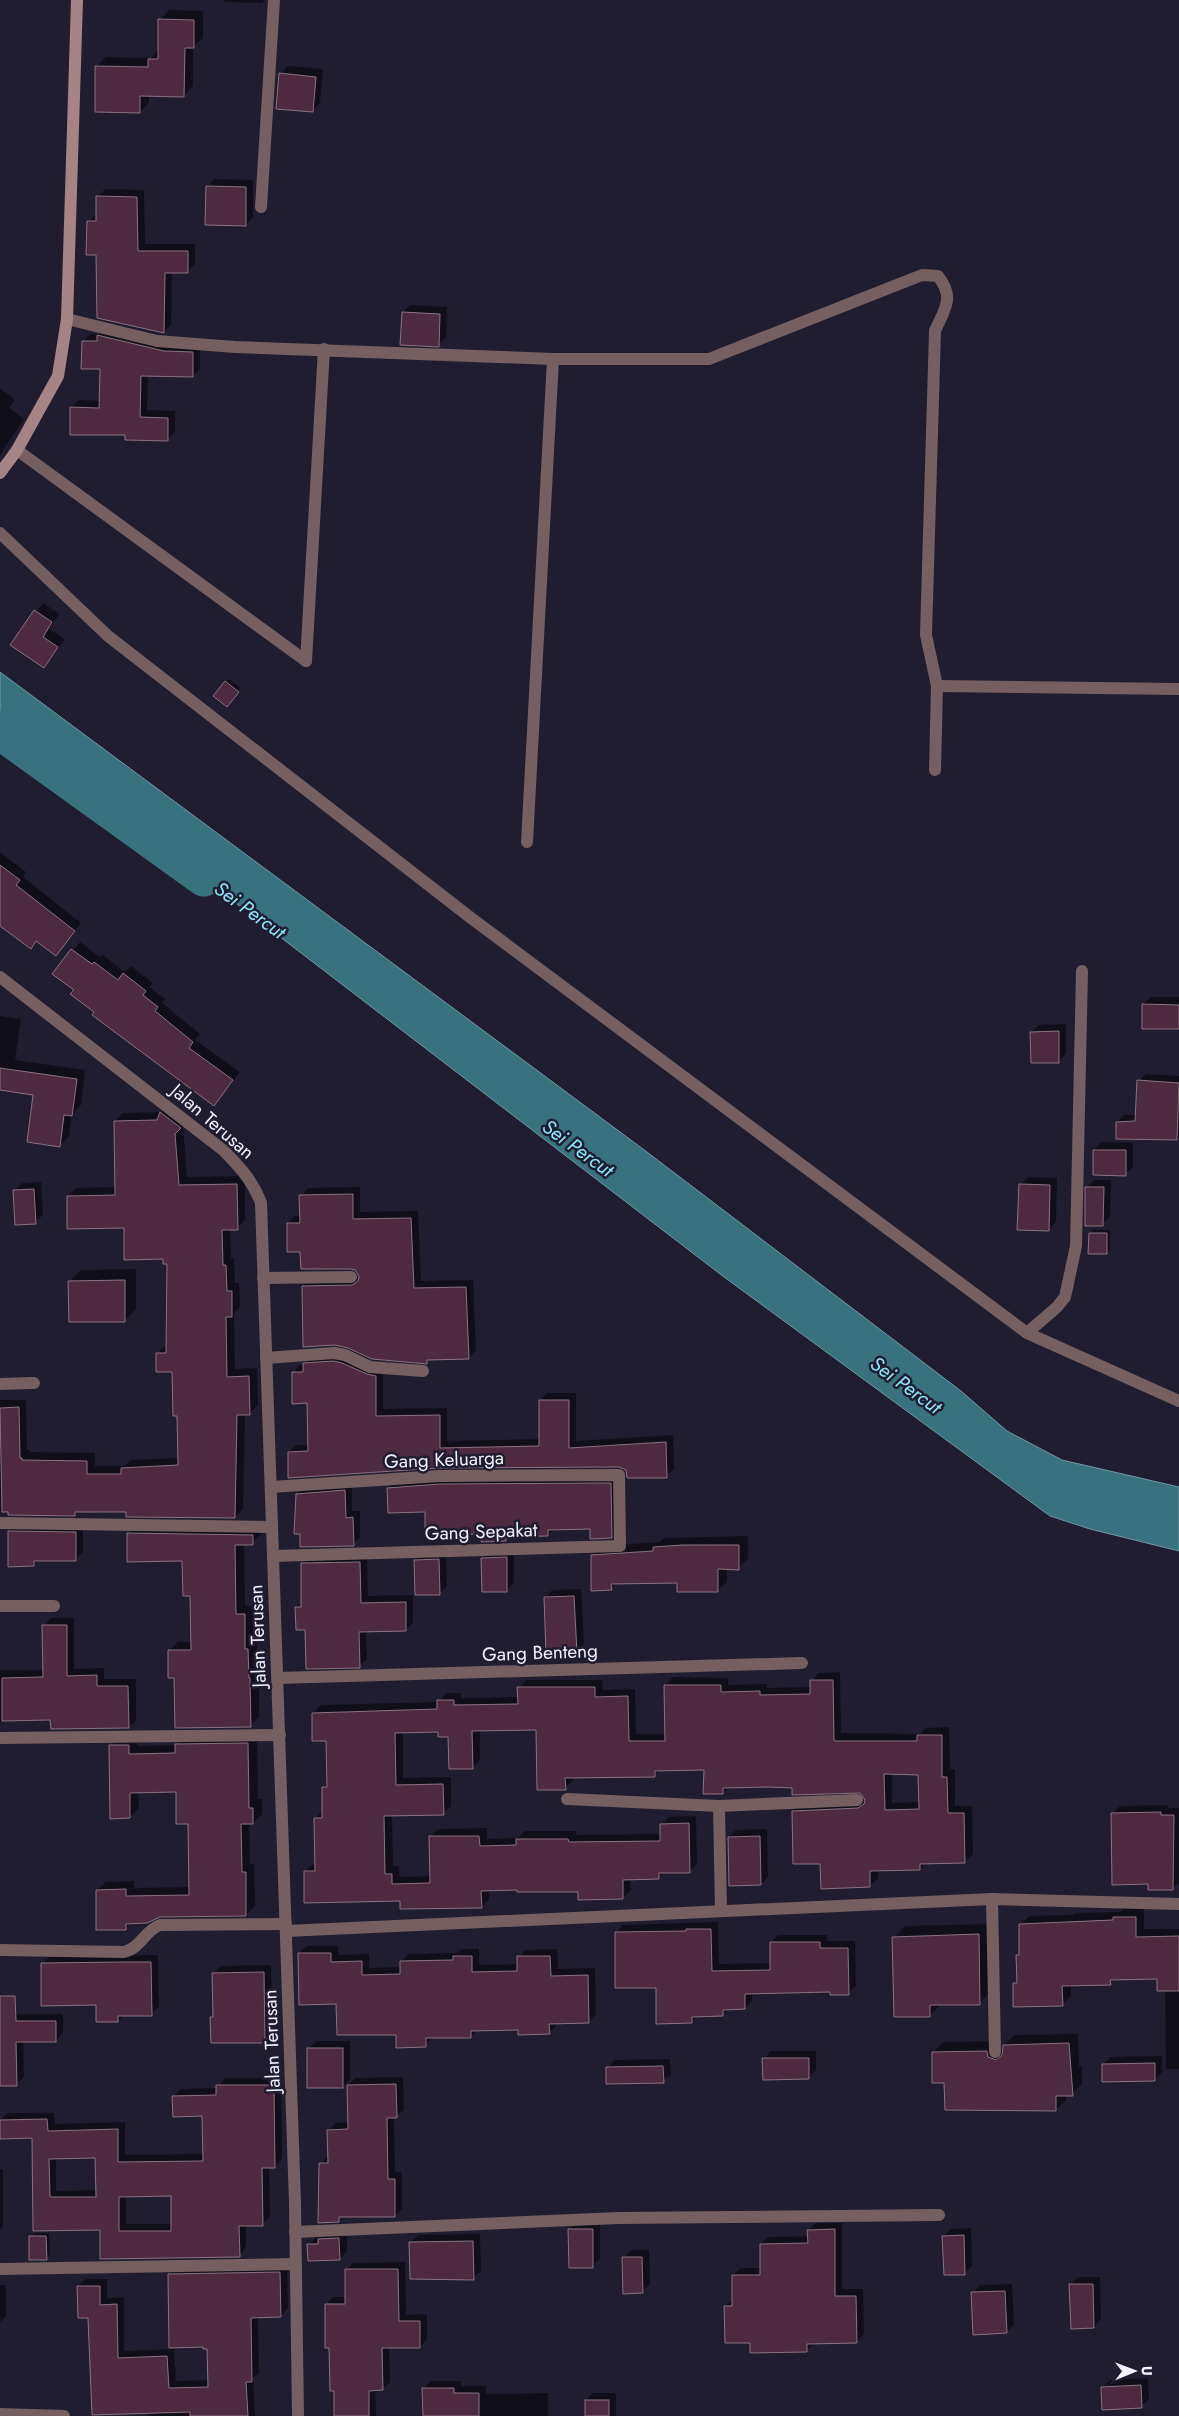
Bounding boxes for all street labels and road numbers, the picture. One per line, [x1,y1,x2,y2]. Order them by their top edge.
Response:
street label: Jalan Terusan [163,1075,260,1165]
street label: Gang Keluarga [384,1444,504,1475]
street label: Gang Sepakat [424,1516,538,1547]
street label: Jalan Terusan [242,1584,273,1691]
street label: Gang Benteng [482,1637,598,1668]
street label: Jalan Terusan [256,1989,287,2096]

